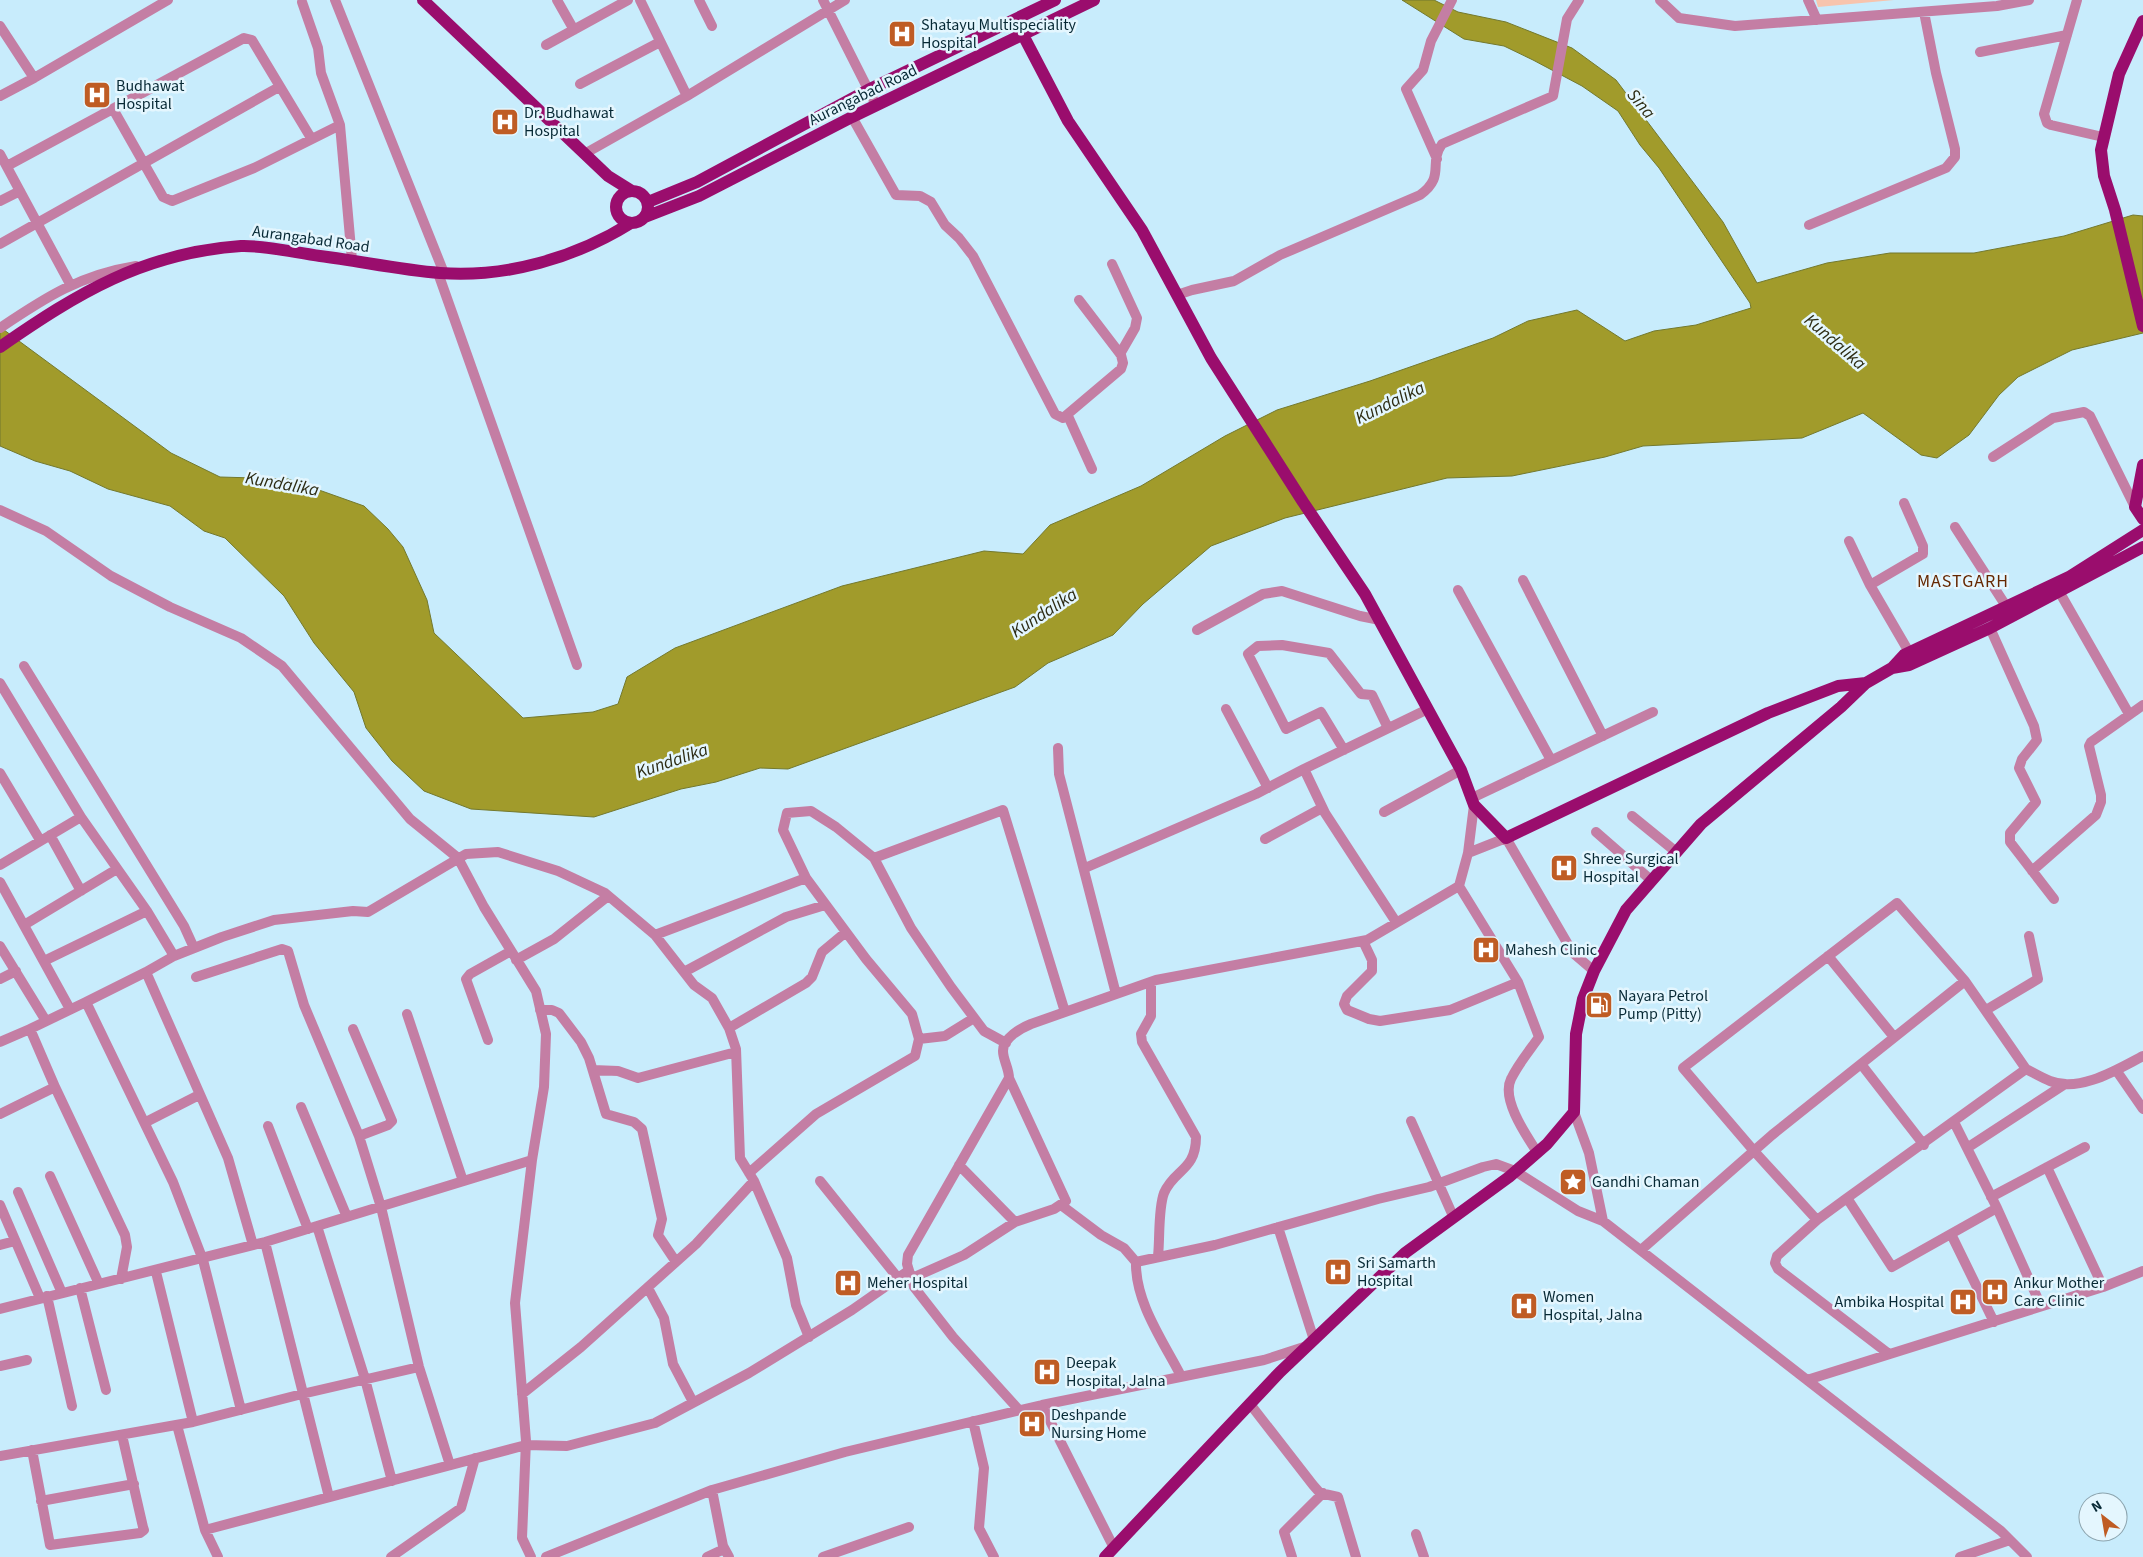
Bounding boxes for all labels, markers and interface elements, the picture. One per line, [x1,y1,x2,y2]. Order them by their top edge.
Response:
place label: Shatayu Multispeciality Hospital [921,14,1077,54]
hospital icon: Shatayu Multispeciality Hospital [887,19,917,49]
street label: Aurangabad Road [805,59,921,131]
place label: Budhawat Hospital [116,75,185,115]
hospital icon: Budhawat Hospital [82,80,112,110]
water label: Sina [1621,84,1661,125]
place label: Dr. Budhawat Hospital [524,102,615,142]
hospital icon: Dr. Budhawat Hospital [490,107,520,137]
street label: Aurangabad Road [251,220,371,258]
water label: Kundalika [1799,308,1872,376]
water label: Kundalika [1351,375,1429,431]
water label: Kundalika [243,465,321,503]
district label: MASTGARH [1917,569,2009,594]
water label: Kundalika [1006,582,1082,644]
water label: Kundalika [633,737,712,785]
place label: Shree Surgical Hospital [1583,848,1679,888]
hospital icon: Shree Surgical Hospital [1549,853,1579,883]
hospital icon: Mahesh Clinic [1471,935,1501,965]
place label: Mahesh Clinic [1505,939,1597,961]
place label: Nayara Petrol Pump (Pitty) [1618,985,1708,1025]
fuel station icon: Nayara Petrol Pump (Pitty) [1584,990,1614,1020]
place icon: Gandhi Chaman [1558,1167,1588,1197]
place label: Gandhi Chaman [1592,1171,1699,1193]
place label: Sri Samarth Hospital [1357,1252,1436,1292]
hospital icon: Sri Samarth Hospital [1323,1257,1353,1287]
hospital icon: Meher Hospital [833,1268,863,1298]
place label: Meher Hospital [867,1272,968,1294]
place label: Ankur Mother Care Clinic [2014,1272,2105,1312]
hospital icon: Ankur Mother Care Clinic [1980,1277,2010,1307]
place label: Women Hospital, Jalna [1543,1286,1643,1326]
hospital icon: Ambika Hospital [1948,1287,1978,1317]
hospital icon: Women Hospital, Jalna [1509,1291,1539,1321]
place label: Ambika Hospital [1834,1291,1944,1313]
place label: Deepak Hospital, Jalna [1066,1352,1166,1392]
hospital icon: Deepak Hospital, Jalna [1032,1357,1062,1387]
place label: Deshpande Nursing Home [1051,1404,1147,1444]
hospital icon: Deshpande Nursing Home [1017,1409,1047,1439]
north arrow [2078,1492,2128,1542]
text: N [2088,1496,2106,1518]

